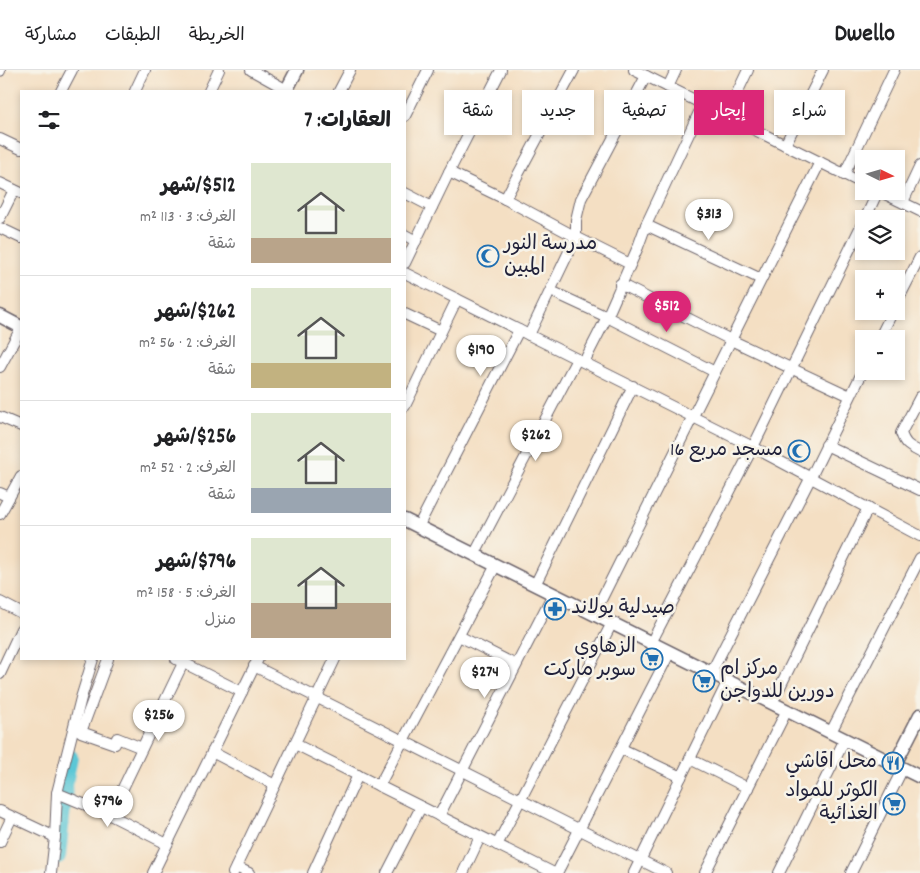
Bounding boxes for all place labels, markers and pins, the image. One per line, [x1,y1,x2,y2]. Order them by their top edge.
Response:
pin: $313 [679,198,739,241]
place label: مدرسة النور المبين [502,231,597,282]
mosque icon: مدرسة النور المبين [476,244,500,268]
pin: $512 [637,290,697,333]
pin: $190 [451,334,511,377]
pin: $262 [506,420,566,462]
place label: مسجد مربع 16 [670,437,783,465]
mosque icon: مسجد مربع 16 [787,439,811,463]
place label: صيدلية يولاند [571,595,675,623]
pharmacy icon: صيدلية يولاند [543,597,567,621]
place label: الزهاوي سوبر ماركت [544,634,636,685]
supermarket icon: الزهاوي سوبر ماركت [640,647,664,671]
pin: $274 [455,656,515,699]
place label: مركز ام دورين للدواجن [720,656,835,707]
supermarket icon: مركز ام دورين للدواجن [692,669,716,693]
pin: $256 [129,700,189,742]
place label: محل اقاشي [786,749,877,778]
restaurant icon: محل اقاشي [881,751,905,775]
place label: الكوثر للمواد الغذائية [785,778,878,829]
pin: $796 [78,786,138,828]
supermarket icon: الكوثر للمواد الغذائية [882,792,906,816]

